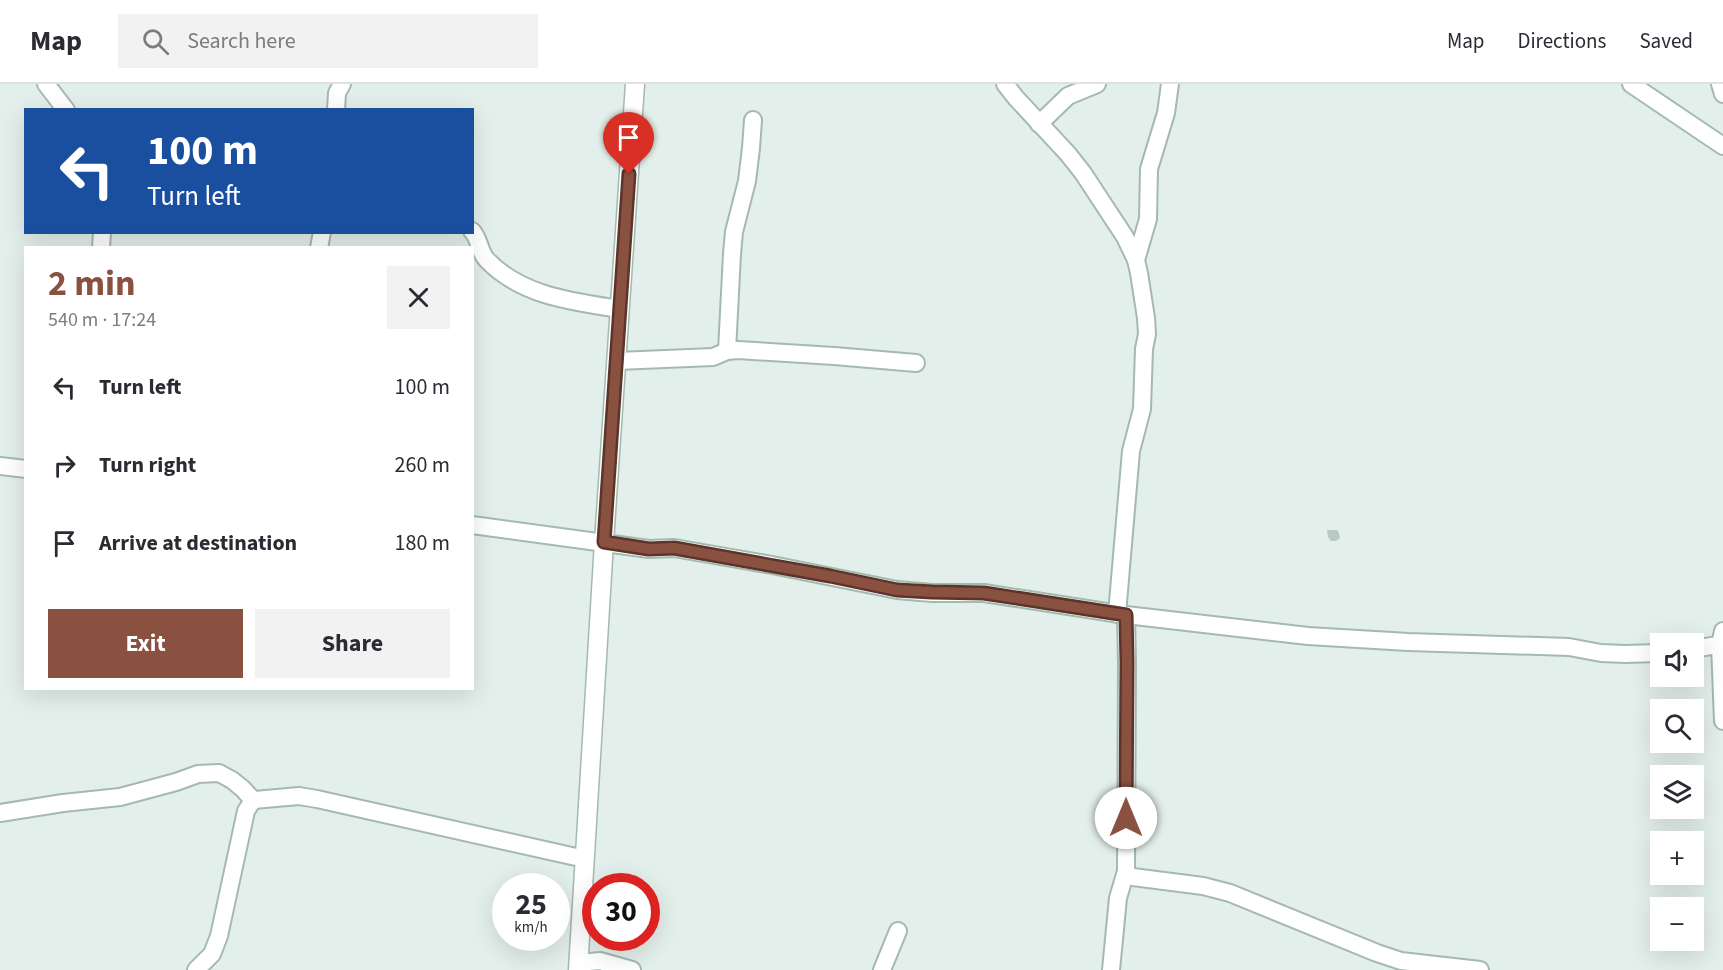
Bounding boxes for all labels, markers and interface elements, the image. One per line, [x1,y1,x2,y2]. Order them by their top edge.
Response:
search box [118,14,538,68]
text: Map [30,21,82,61]
icon: search [139,25,172,58]
text: Search here [187,25,296,57]
text: Map [1447,26,1485,56]
text: Directions [1518,26,1606,56]
text: Saved [1639,26,1693,56]
pin [603,112,654,174]
text: 100 m [147,121,258,181]
icon: arrive [612,121,645,154]
icon: left [48,132,126,210]
text: Turn left [147,177,241,216]
text: 2 min [48,258,136,309]
button: close [387,266,450,329]
text: 540 m · 17:24 [48,306,156,334]
icon: left [48,371,81,404]
text: Turn left [99,371,181,403]
text: 100 m [395,371,450,403]
icon: right [48,449,81,482]
text: Turn right [99,449,196,481]
text: 260 m [395,449,450,481]
icon: arrive [48,527,81,560]
text: Arrive at destination [99,527,297,559]
text: 180 m [395,527,450,559]
button: Exit [48,609,243,678]
button: Share [255,609,450,678]
map controls [1650,633,1704,951]
button: sound [1650,633,1704,687]
button: search [1650,699,1704,753]
button: layers [1650,765,1704,819]
position arrow [1094,786,1158,850]
button: + [1650,831,1704,885]
speed limit sign: 30 [582,873,660,951]
text: 25 [515,883,547,926]
button: − [1650,897,1704,951]
text: km/h [514,917,548,938]

